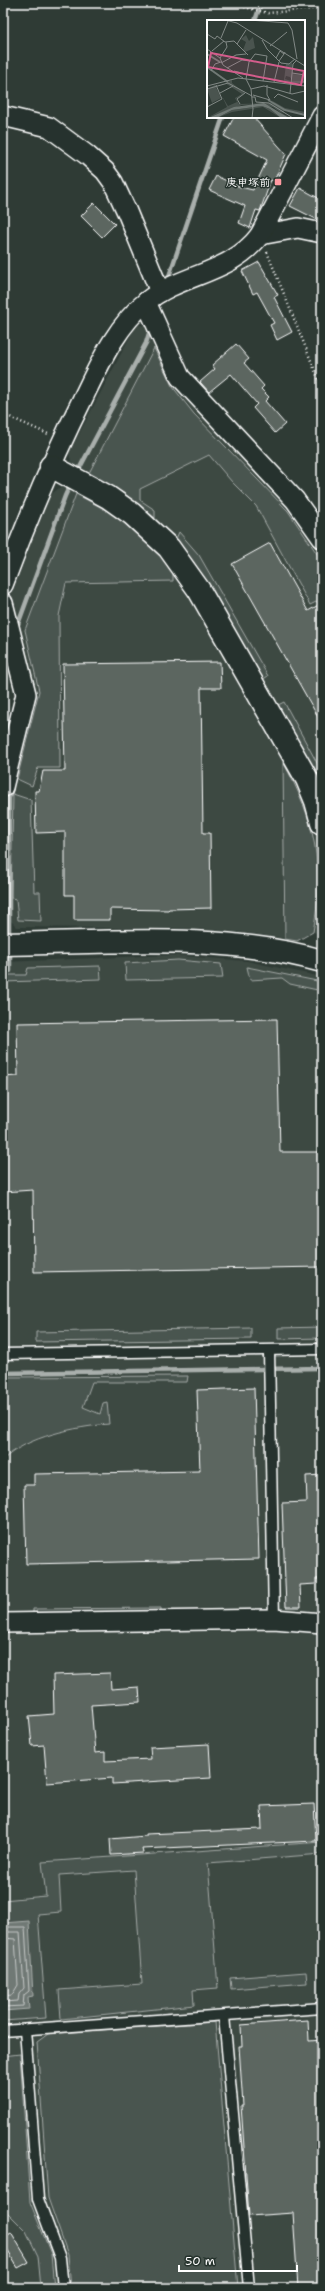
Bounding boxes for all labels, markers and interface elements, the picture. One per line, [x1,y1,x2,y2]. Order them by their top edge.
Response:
inset map [207,20,305,118]
place label: 庚申塚前 [226,175,270,190]
marker: 庚申塚前 [273,177,283,187]
scale bar [179,2247,297,2273]
text: 50 m [185,2253,215,2269]

